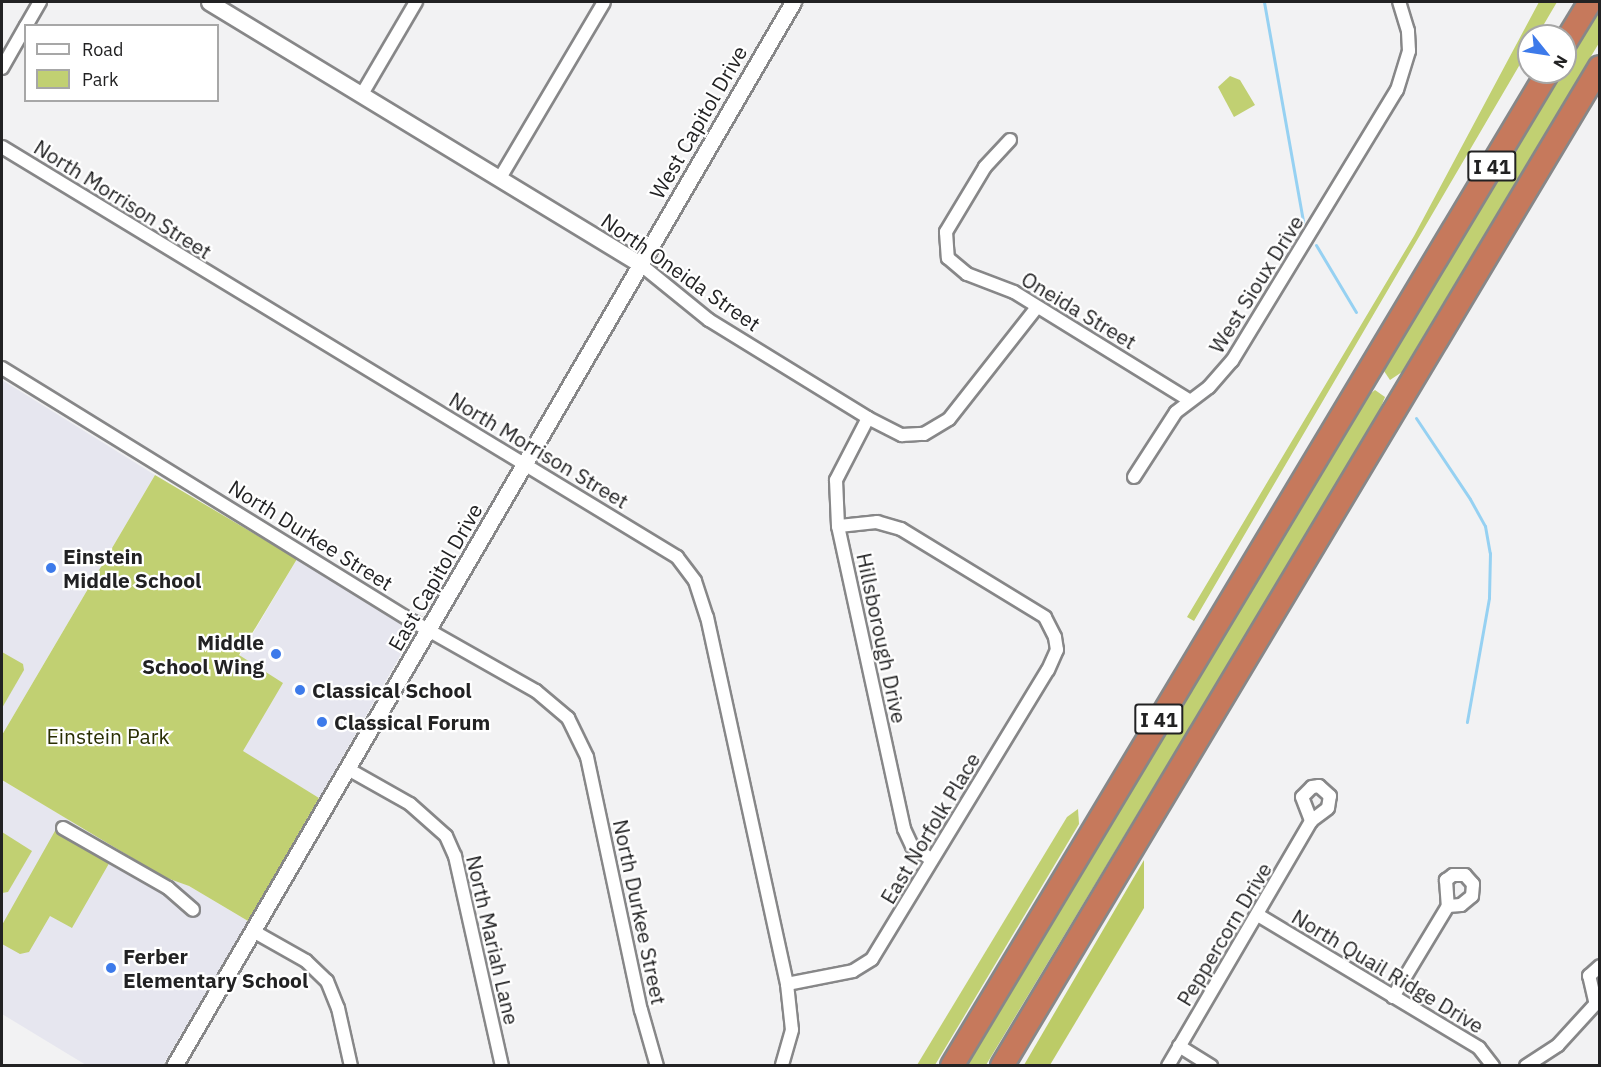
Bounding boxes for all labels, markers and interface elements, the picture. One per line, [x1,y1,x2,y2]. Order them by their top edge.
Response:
legend [24,24,219,102]
north arrow [1517,24,1577,84]
text: Road [82,38,123,61]
street label: West Capitol Drive [644,41,752,203]
text: N [1549,52,1572,72]
text: Park [82,68,118,91]
street label: North Morrison Street [30,134,216,264]
road number: I 41 [1466,149,1518,183]
street label: North Oneida Street [597,208,765,336]
street label: West Sioux Drive [1204,210,1308,358]
street label: Oneida Street [1017,266,1141,354]
street label: North Morrison Street [445,387,633,513]
street label: North Durkee Street [224,474,398,596]
street label: East Capitol Drive [383,499,487,655]
place label: Einstein Middle School [63,543,201,593]
street label: Hillsborough Drive [852,550,912,726]
marker: Einstein Middle School [44,561,58,575]
place label: Middle School Wing [142,629,264,679]
marker: Middle School Wing [269,647,283,661]
place label: Classical School [312,677,472,703]
marker: Classical School [293,683,307,697]
road number: I 41 [1134,702,1184,736]
place label: Classical Forum [334,709,490,735]
marker: Classical Forum [315,715,329,729]
park label: Einstein Park [47,723,169,749]
street label: East Norfolk Place [875,748,985,908]
street label: North Durkee Street [608,817,672,1007]
street label: North Mariah Lane [461,853,525,1027]
street label: Peppercorn Drive [1171,858,1277,1010]
street label: North Quail Ridge Drive [1287,904,1489,1038]
place label: Ferber Elementary School [123,943,308,993]
marker: Ferber Elementary School [104,961,118,975]

